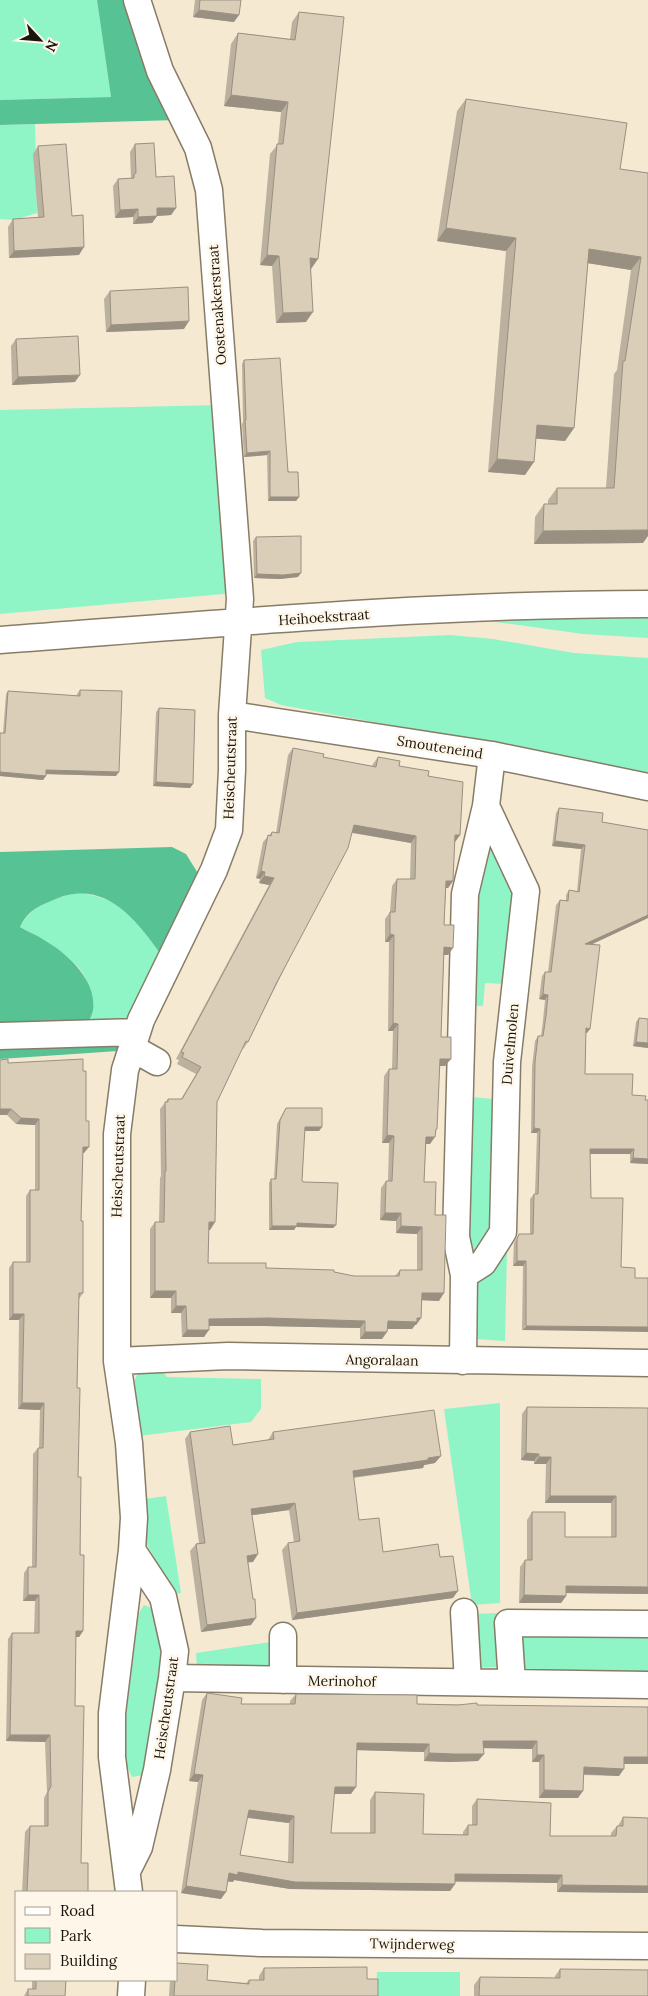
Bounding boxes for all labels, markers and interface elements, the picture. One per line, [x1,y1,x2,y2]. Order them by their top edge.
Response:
north arrow [15,15,65,65]
text: N [41,37,62,55]
street label: Oostenakkerstraat [204,244,230,366]
street label: Heihoekstraat [278,605,371,629]
street label: Heischeutstraat [219,715,241,820]
street label: Smouteneind [396,731,484,763]
street label: Duivelmolen [497,1002,523,1085]
street label: Heischeutstraat [107,1113,129,1218]
street label: Angoralaan [344,1350,419,1370]
street label: Heischeutstraat [150,1655,182,1760]
street label: Merinohof [308,1671,378,1691]
legend [15,1891,178,1981]
text: Road [60,1901,95,1920]
text: Park [60,1926,91,1945]
street label: Twijnderweg [369,1934,455,1954]
text: Building [60,1951,118,1970]

